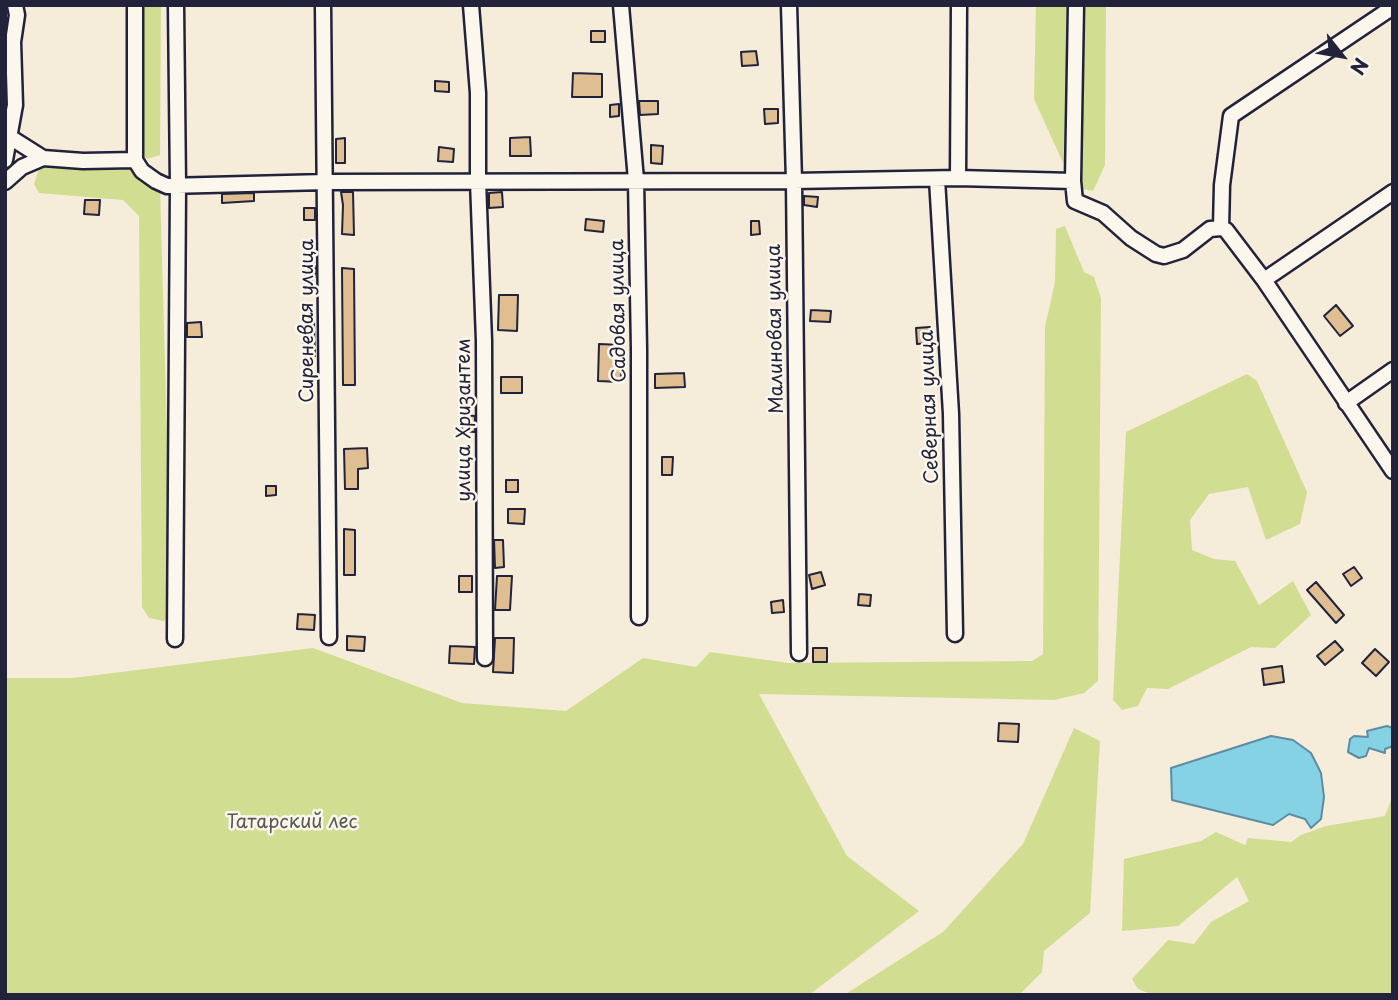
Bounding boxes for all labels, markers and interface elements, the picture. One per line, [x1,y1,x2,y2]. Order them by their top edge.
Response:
north arrow [1307,21,1377,91]
text: N [1344,53,1376,80]
street label: Сиреневая улица [297,239,319,403]
street label: Садовая улица [606,239,632,383]
street label: Малиновая улица [763,244,789,414]
street label: Северная улица [916,330,944,484]
street label: улица Хризантем [454,338,476,502]
park label: Татарский лес [227,812,357,834]

